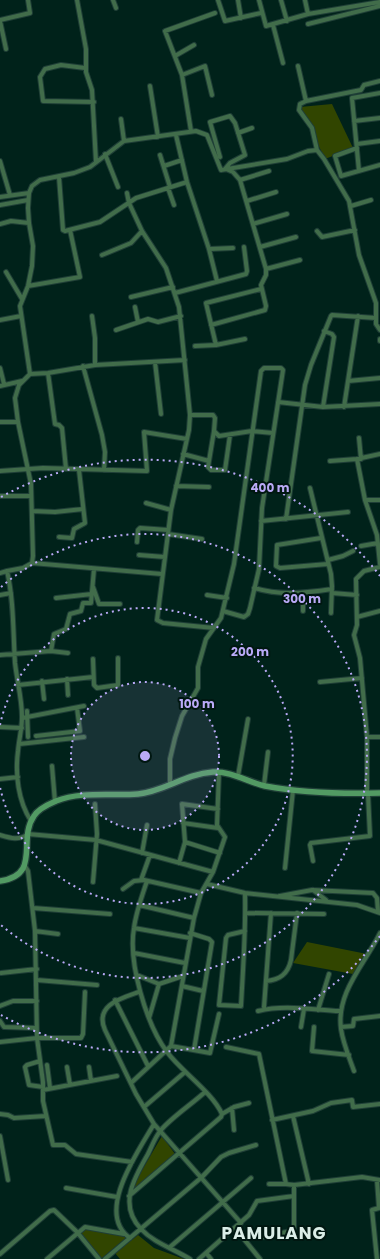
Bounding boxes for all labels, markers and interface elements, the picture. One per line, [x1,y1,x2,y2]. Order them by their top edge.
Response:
text: 400 m [250,479,290,496]
text: 300 m [283,590,321,607]
text: 200 m [231,643,269,660]
text: 100 m [179,695,215,712]
centre of rings [138,749,152,763]
district label: PAMULANG [221,1221,327,1245]

